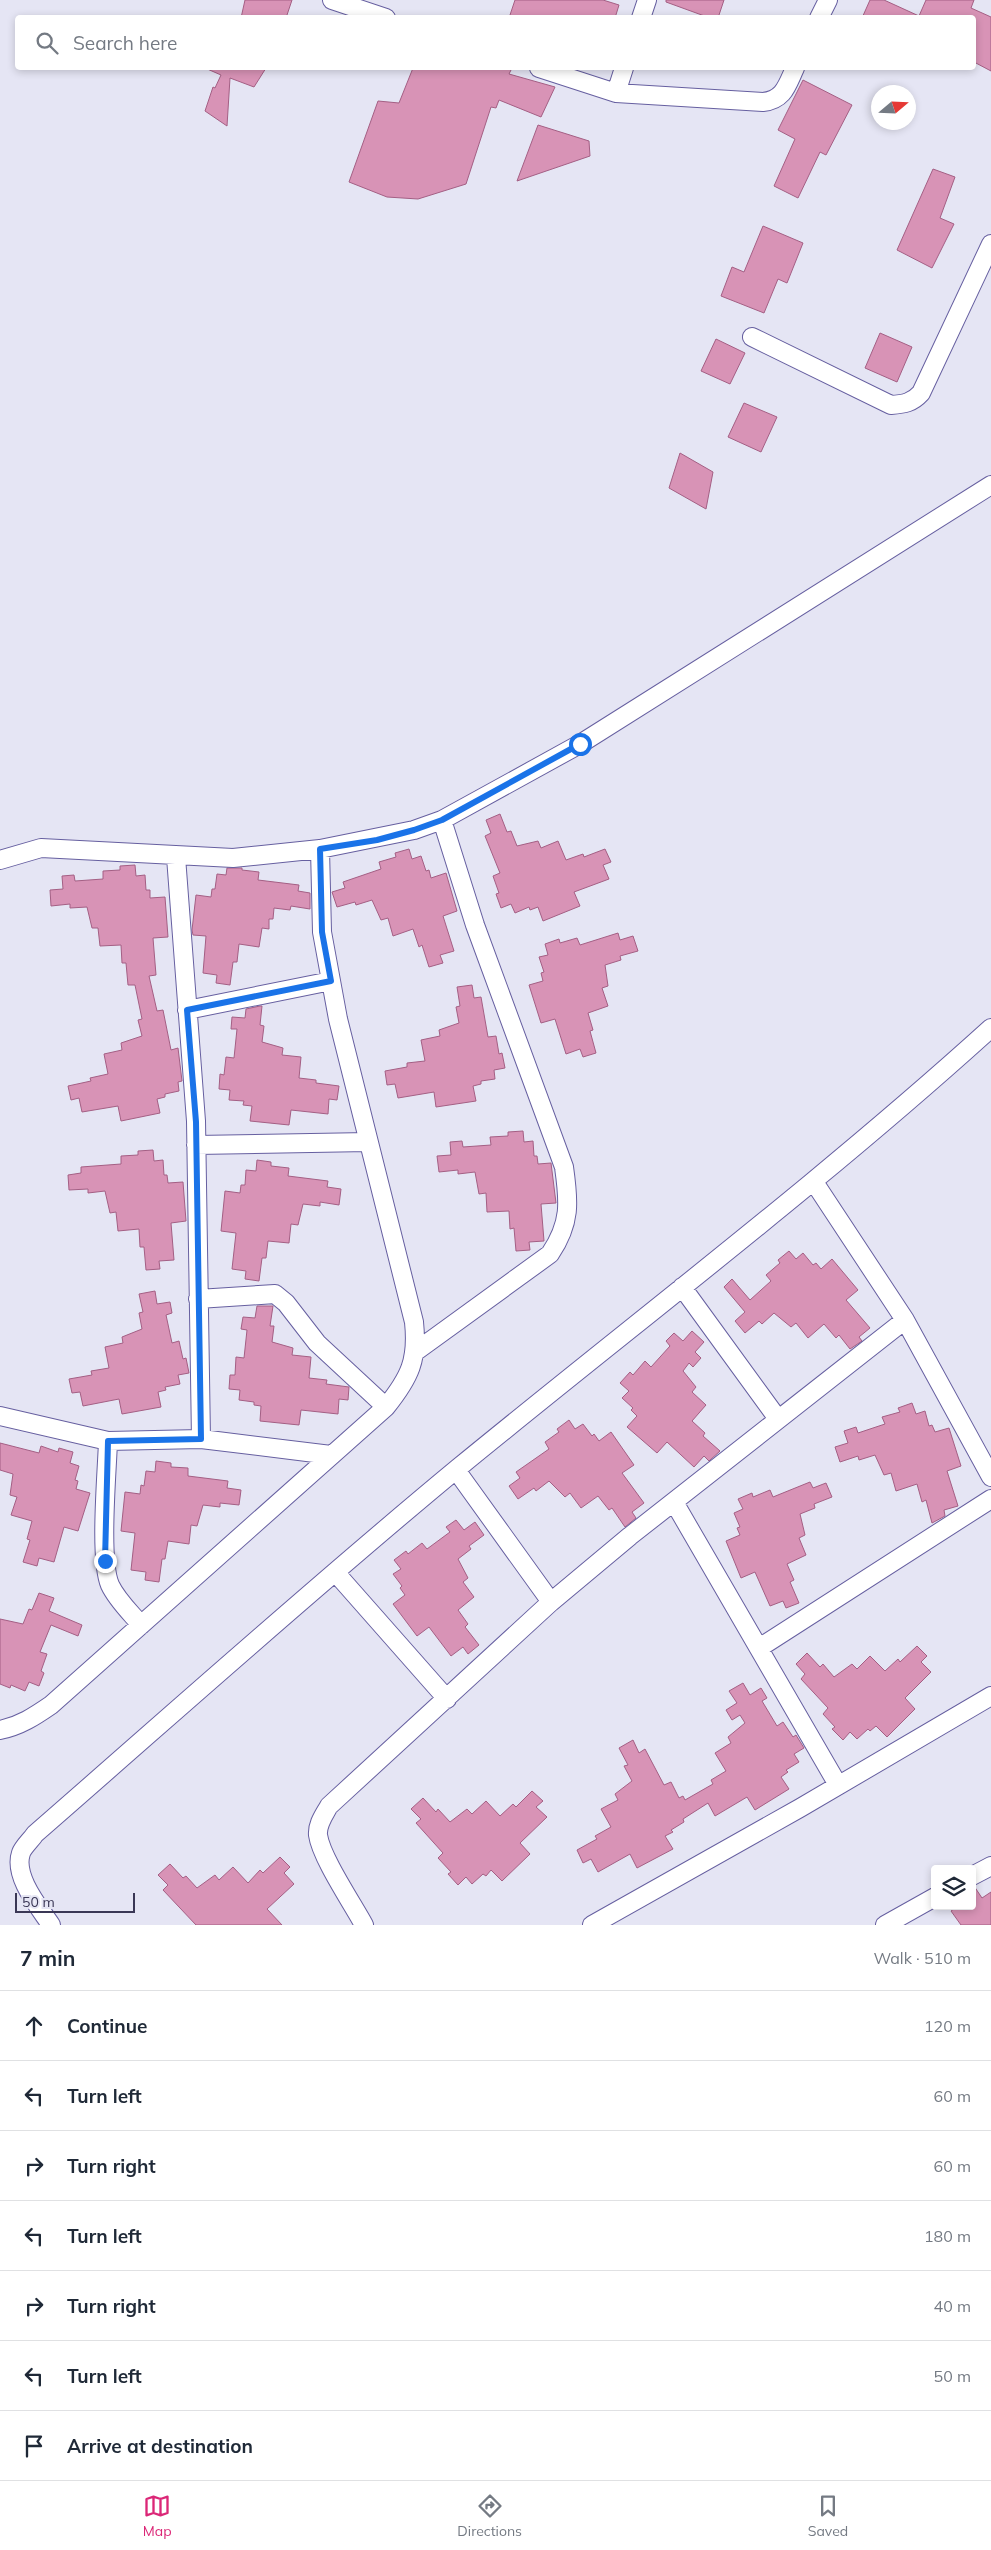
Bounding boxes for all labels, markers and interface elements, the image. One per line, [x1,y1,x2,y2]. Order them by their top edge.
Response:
search box [15,15,976,70]
icon: search [33,29,61,57]
text: Search here [73,31,177,55]
north arrow [871,85,916,130]
route start [569,733,592,756]
route end [94,1550,117,1573]
map controls [931,1865,976,1910]
button: layers [931,1865,976,1910]
scale bar [15,1890,135,1913]
text: 50 m [22,1893,55,1911]
text: 7 min [20,1945,75,1971]
text: Walk · 510 m [873,1948,971,1968]
icon: ahead [20,2012,48,2040]
text: Continue [67,2014,147,2038]
text: 120 m [924,2016,971,2036]
icon: left [20,2082,48,2110]
text: Turn left [67,2084,142,2108]
text: 60 m [934,2086,971,2106]
icon: right [20,2152,48,2180]
text: Turn right [67,2154,156,2178]
text: 60 m [934,2156,971,2176]
icon: left [20,2222,48,2250]
text: Turn left [67,2224,142,2248]
text: 180 m [924,2226,971,2246]
icon: right [20,2292,48,2320]
text: Turn right [67,2294,156,2318]
text: 40 m [934,2296,971,2316]
icon: left [20,2362,48,2390]
text: Turn left [67,2364,142,2388]
text: 50 m [934,2366,971,2386]
icon: arrive [20,2432,48,2460]
text: Arrive at destination [67,2434,253,2458]
tab: Map [143,2492,172,2540]
tab: Directions [457,2492,522,2540]
tab: Saved [808,2492,848,2540]

